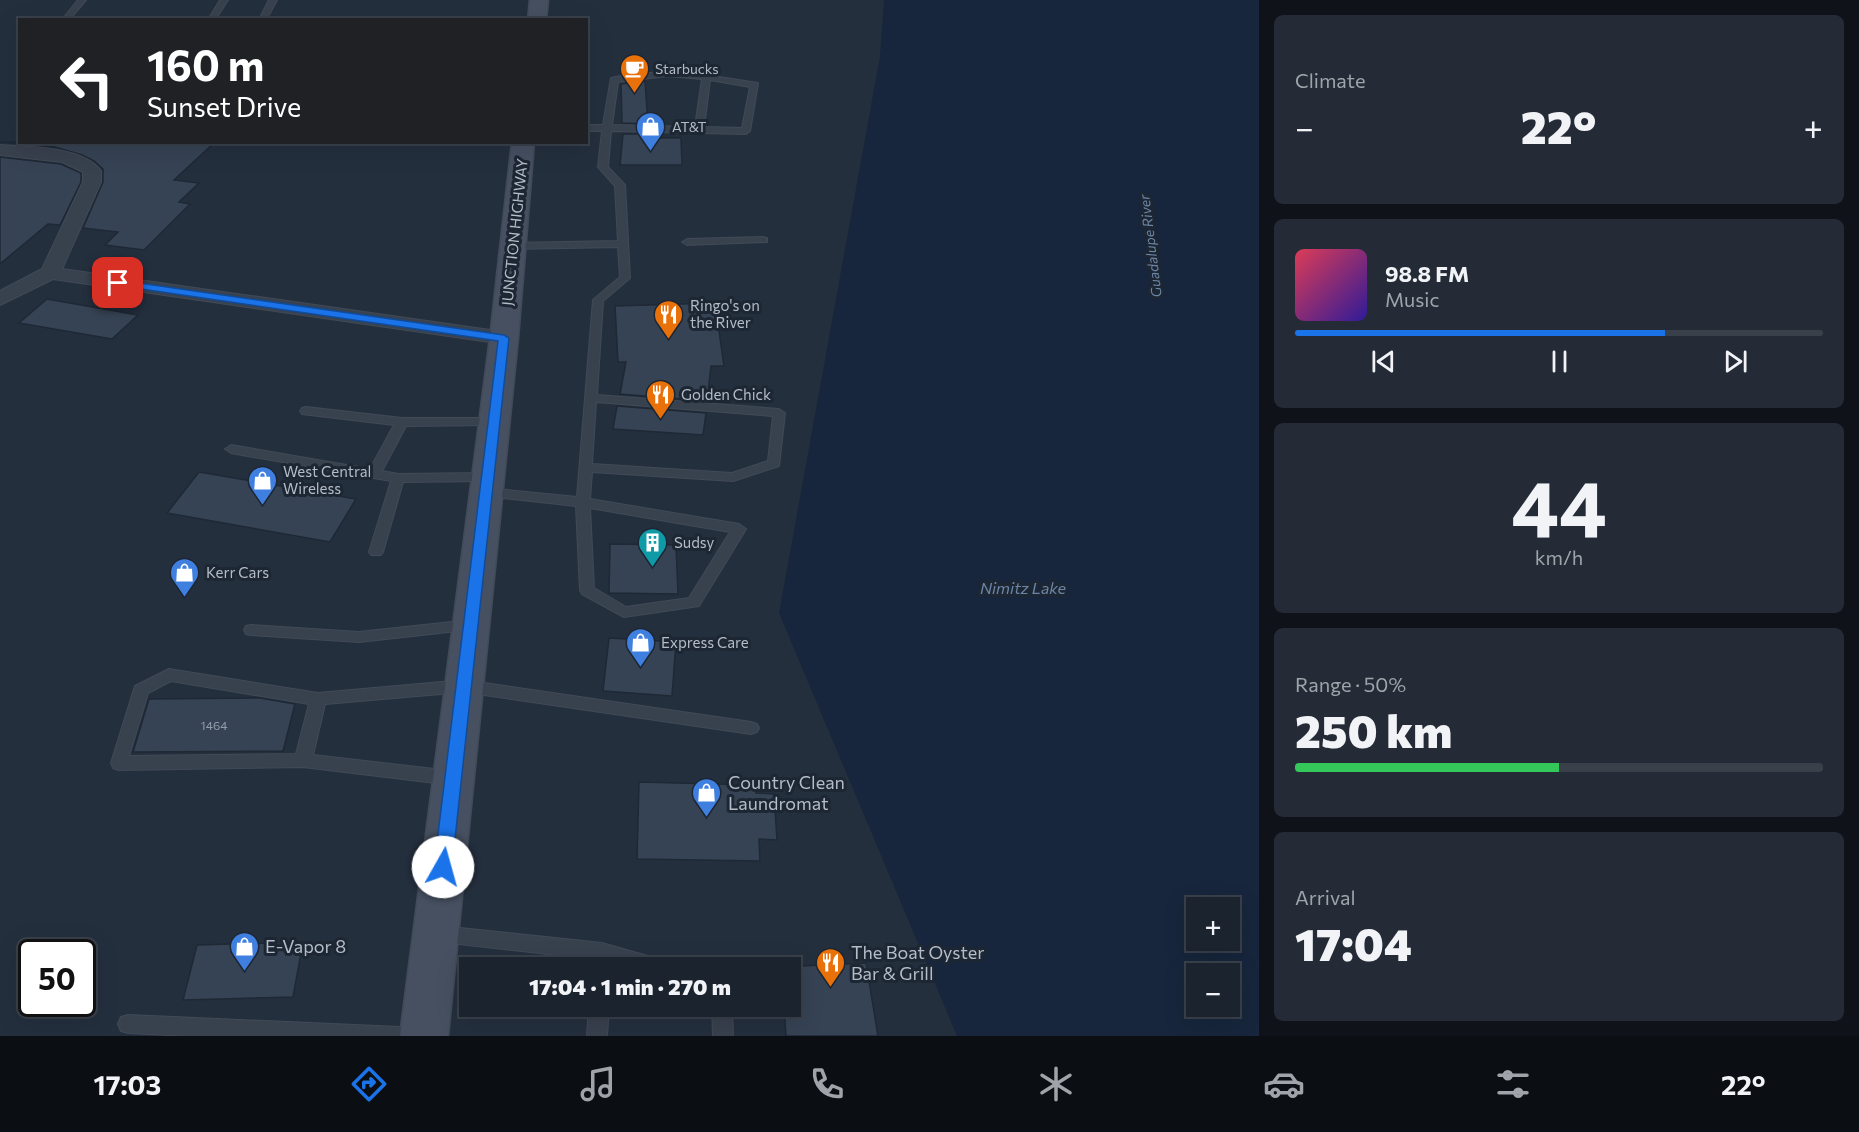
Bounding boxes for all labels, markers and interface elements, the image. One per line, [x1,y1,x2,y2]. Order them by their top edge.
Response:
text: 160 m [147,38,265,90]
icon: left [48,42,126,120]
cafe icon: Starbucks [618,52,650,94]
place label: Starbucks [655,60,719,77]
text: Climate [1295,68,1365,92]
text: Sunset Drive [147,90,301,123]
text: 22° [1521,98,1597,153]
text: − [1295,106,1314,147]
text: + [1804,106,1823,147]
shop icon: AT&T [635,110,667,152]
place label: AT&T [672,118,706,135]
street label: JUNCTION HIGHWAY [497,157,531,306]
water label: Guadalupe River [1135,193,1165,298]
pin [92,257,143,308]
text: 98.8 FM [1385,260,1469,287]
icon: arrive [101,266,134,299]
text: Music [1385,287,1439,311]
place label: Ringo's on the River [690,296,760,331]
restaurant icon: Ringo's on the River [653,298,685,340]
icon: previous [1367,345,1400,378]
icon: pause [1543,345,1576,378]
icon: next [1719,345,1752,378]
restaurant icon: Golden Chick [644,378,676,420]
place label: Golden Chick [681,385,771,403]
text: 44 [1511,458,1607,553]
place label: West Central Wireless [283,462,371,497]
shop icon: West Central Wireless [246,464,278,506]
building icon: Sudsy [637,526,669,568]
place label: Sudsy [674,533,715,551]
text: km/h [1535,545,1583,569]
shop icon: Kerr Cars [169,556,201,598]
place label: Kerr Cars [206,563,269,581]
water label: Nimitz Lake [980,578,1067,597]
shop icon: Express Care [624,626,656,668]
place label: Express Care [661,633,749,651]
text: Range · 50% [1295,672,1406,696]
text: 250 km [1295,702,1452,757]
house number: 1464 [201,718,227,732]
place label: Country Clean Laundromat [728,771,845,814]
shop icon: Country Clean Laundromat [691,776,723,818]
position arrow [411,835,475,899]
text: Arrival [1295,885,1356,909]
map controls [1186,897,1240,1017]
button: + [1186,897,1240,951]
text: 17:04 [1295,915,1412,970]
shop icon: E-Vapor 8 [228,930,260,972]
place label: E-Vapor 8 [265,935,346,957]
speed limit sign: 50 [18,939,96,1017]
place label: The Boat Oyster Bar & Grill [851,941,984,984]
restaurant icon: The Boat Oyster Bar & Grill [814,946,846,988]
button: − [1186,963,1240,1017]
text: 17:04 · 1 min · 270 m [529,973,731,1000]
icon: directions [348,1063,390,1105]
icon: music [577,1063,619,1105]
icon: phone [806,1063,848,1105]
icon: climate [1035,1063,1077,1105]
icon: car [1263,1063,1305,1105]
icon: filters [1492,1063,1534,1105]
text: 17:03 [93,1068,161,1101]
text: 22° [1721,1068,1766,1101]

